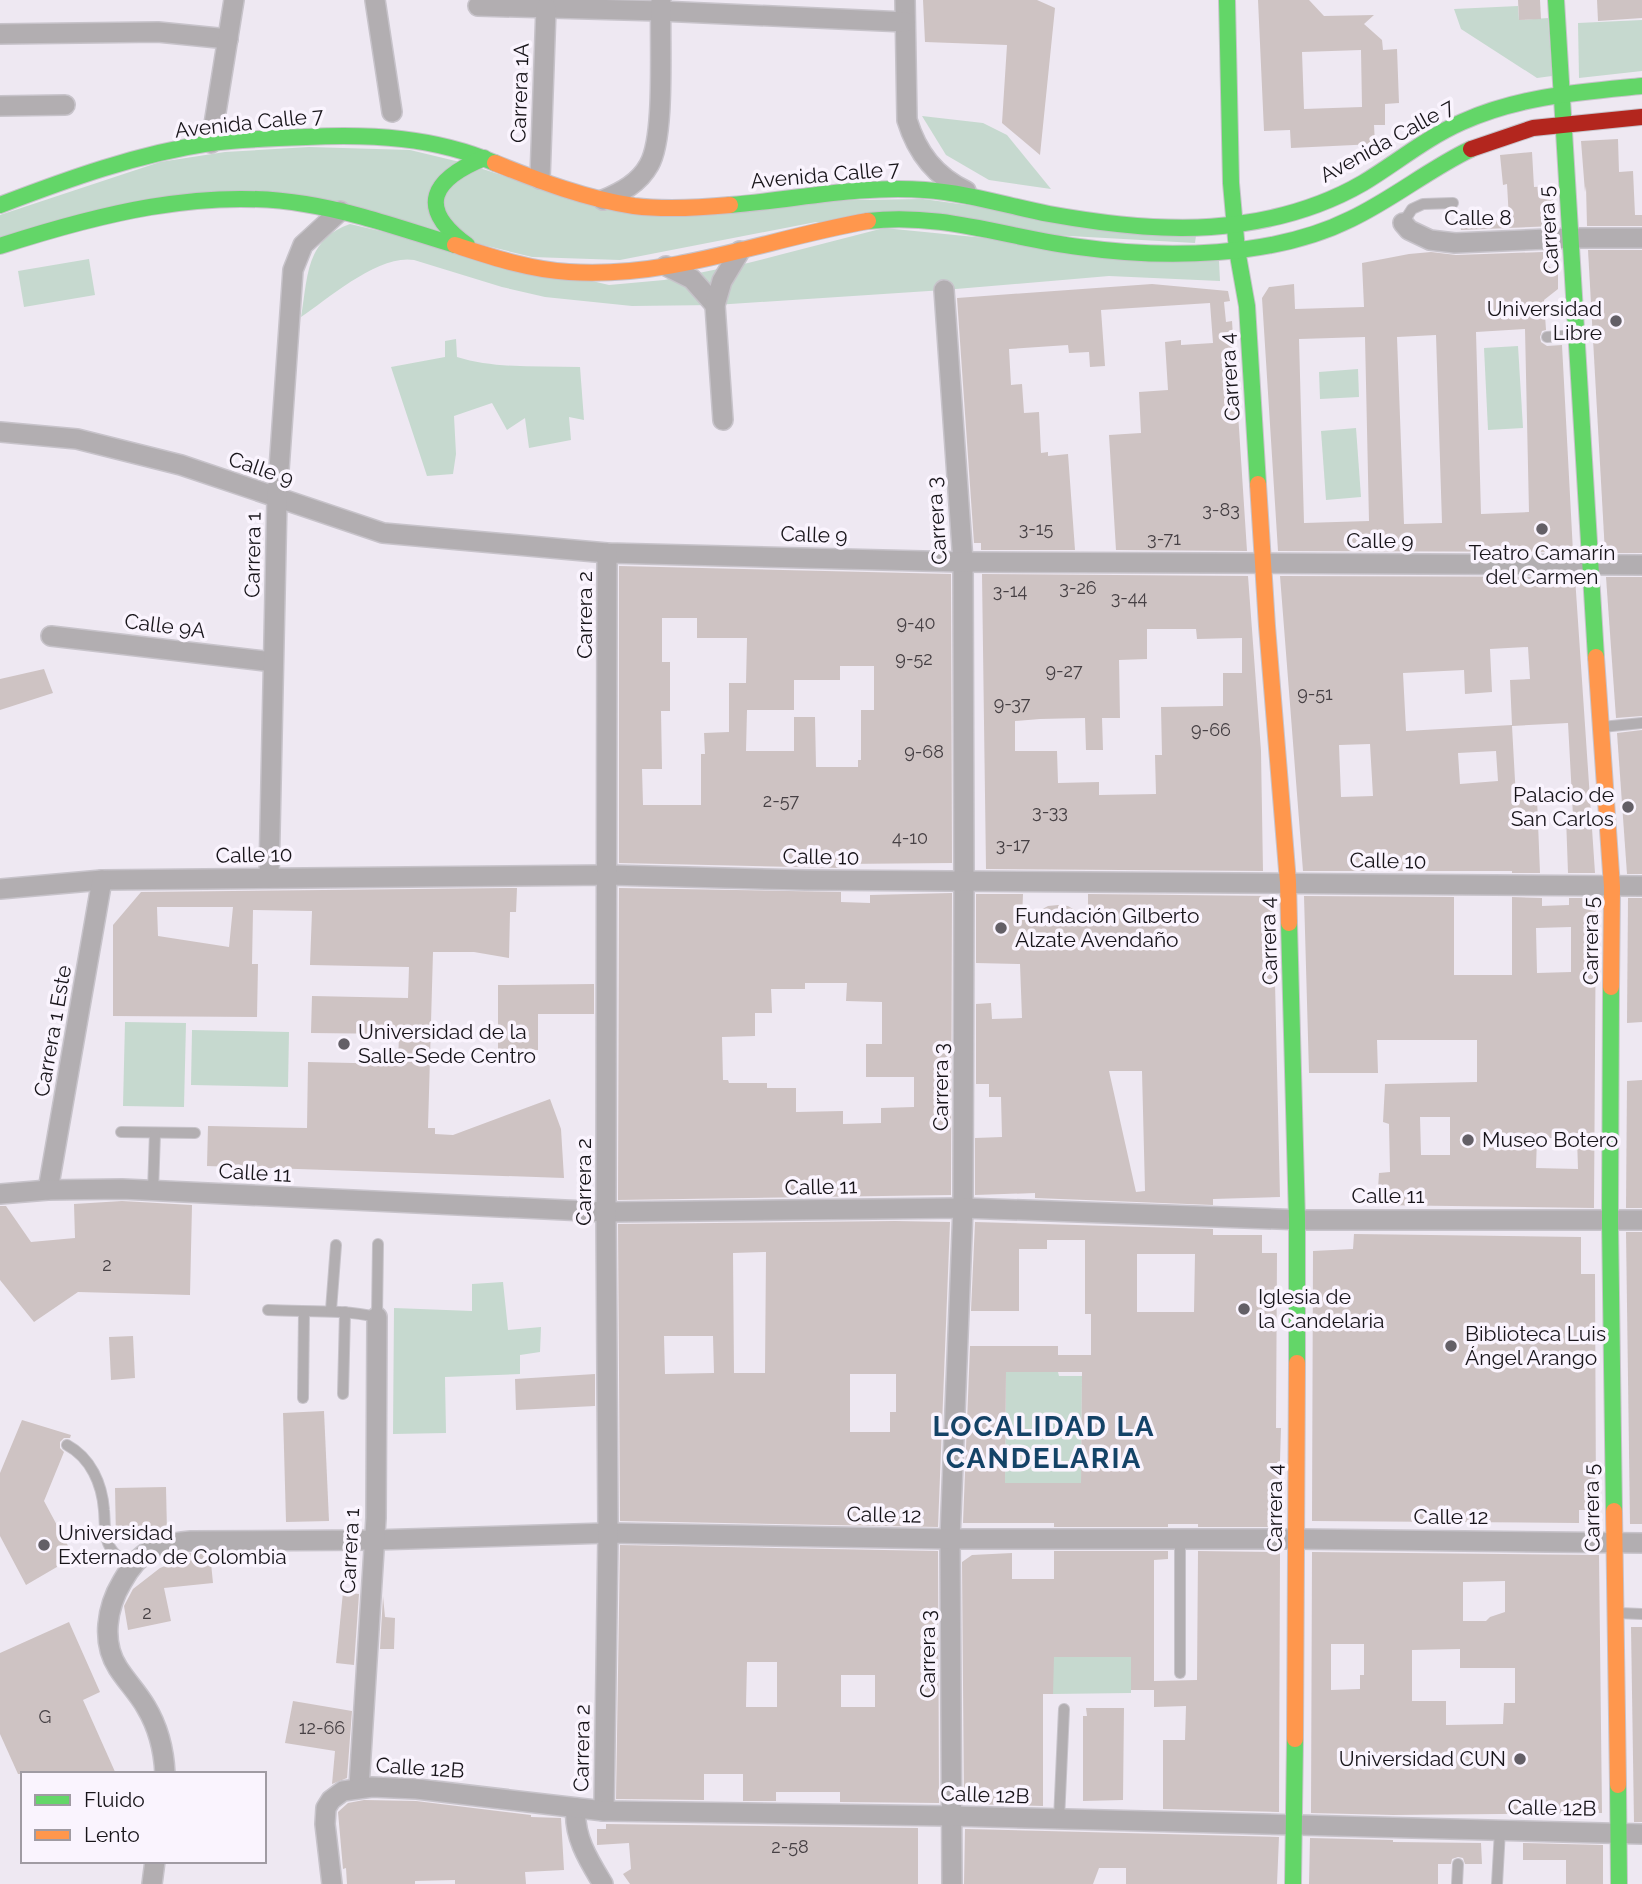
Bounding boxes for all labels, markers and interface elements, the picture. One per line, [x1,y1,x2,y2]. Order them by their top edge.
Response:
street label: Carrera 1A [505,43,534,143]
street label: Avenida Calle 7 [1315,93,1459,188]
street label: Avenida Calle 7 [173,102,325,143]
street label: Avenida Calle 7 [749,155,901,193]
street label: Carrera 5 [1533,185,1564,275]
street label: Calle 8 [1444,205,1512,230]
place label: Universidad Libre [1487,296,1602,345]
marker: Universidad Libre [1608,313,1624,329]
street label: Carrera 4 [1214,332,1245,422]
street label: Calle 9 [225,446,297,491]
street label: Carrera 3 [921,476,952,566]
house number: 3-83 [1202,499,1240,520]
street label: Carrera 1 [239,512,266,598]
house number: 3-15 [1019,518,1053,539]
street label: Calle 9 [780,521,848,548]
marker: Teatro Camarín del Carmen [1534,521,1550,537]
house number: 3-71 [1147,528,1181,549]
street label: Calle 9 [1346,528,1414,553]
place label: Teatro Camarín del Carmen [1469,540,1615,589]
street label: Carrera 2 [572,571,597,659]
house number: 3-26 [1059,577,1097,598]
house number: 3-14 [993,580,1027,601]
house number: 3-44 [1111,587,1148,608]
street label: Calle 9A [123,608,207,643]
house number: 9-40 [897,612,935,633]
house number: 9-52 [895,648,933,669]
house number: 9-27 [1045,660,1083,681]
house number: 9-51 [1297,683,1333,704]
house number: 9-37 [994,693,1031,714]
house number: 9-66 [1191,719,1231,740]
house number: 9-68 [904,741,944,762]
place label: Palacio de San Carlos [1511,782,1614,831]
house number: 2-57 [763,790,800,811]
marker: Palacio de San Carlos [1620,799,1636,815]
house number: 3-33 [1032,801,1068,822]
house number: 4-10 [892,827,928,848]
house number: 3-17 [996,834,1031,855]
street label: Calle 10 [215,841,293,868]
street label: Calle 10 [782,843,860,870]
street label: Calle 10 [1349,847,1427,874]
street label: Carrera 4 [1254,897,1283,986]
street label: Carrera 5 [1578,897,1603,985]
place label: Fundación Gilberto Alzate Avendaño [1015,903,1199,952]
marker: Fundación Gilberto Alzate Avendaño [993,920,1009,936]
street label: Carrera 1 Este [29,963,76,1099]
place label: Universidad de la Salle-Sede Centro [358,1019,536,1068]
marker: Universidad de la Salle-Sede Centro [336,1036,352,1052]
street label: Carrera 3 [928,1043,953,1131]
place label: Museo Botero [1482,1127,1618,1152]
marker: Museo Botero [1460,1132,1476,1148]
street label: Carrera 2 [571,1138,596,1226]
street label: Calle 11 [218,1158,292,1187]
street label: Calle 11 [784,1173,858,1200]
street label: Calle 11 [1352,1183,1424,1208]
house number: 2 [102,1254,112,1275]
place label: Iglesia de la Candelaria [1258,1284,1385,1333]
marker: Iglesia de la Candelaria [1236,1301,1252,1317]
place label: Biblioteca Luis Ángel Arango [1465,1321,1606,1370]
marker: Biblioteca Luis Ángel Arango [1443,1338,1459,1354]
district label: LOCALIDAD LA CANDELARIA [932,1410,1156,1475]
street label: Carrera 4 [1262,1464,1287,1552]
street label: Carrera 5 [1578,1464,1605,1552]
street label: Calle 12 [846,1501,922,1528]
street label: Calle 12 [1414,1504,1488,1529]
street label: Carrera 1 [335,1508,364,1594]
place label: Universidad Externado de Colombia [58,1520,287,1569]
marker: Universidad Externado de Colombia [36,1537,52,1553]
house number: 2 [142,1602,152,1623]
street label: Carrera 3 [915,1610,940,1698]
street label: Carrera 2 [568,1704,595,1792]
house number: G [39,1706,51,1727]
house number: 12-66 [299,1717,345,1738]
place label: Universidad CUN [1339,1746,1506,1771]
marker: Universidad CUN [1512,1751,1528,1767]
street label: Calle 12B [375,1752,465,1783]
legend [21,1772,266,1863]
street label: Calle 12B [940,1780,1030,1809]
text: Fluido [84,1787,145,1812]
street label: Calle 12B [1507,1794,1597,1821]
text: Lento [84,1822,140,1847]
house number: 2-58 [771,1836,809,1857]

